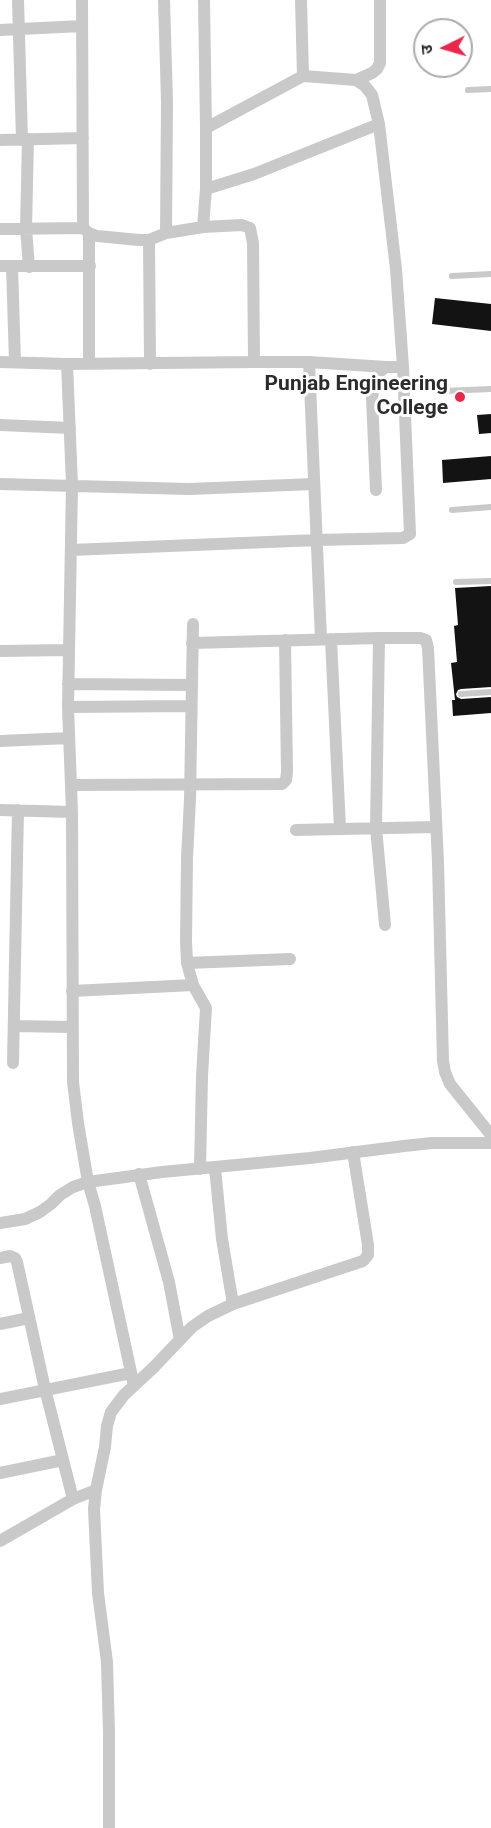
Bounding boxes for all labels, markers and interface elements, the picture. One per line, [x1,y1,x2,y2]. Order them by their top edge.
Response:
north arrow [413,18,473,78]
text: उ [417,44,436,55]
place label: Punjab Engineering College [265,372,448,422]
marker: Punjab Engineering College [453,390,467,404]

